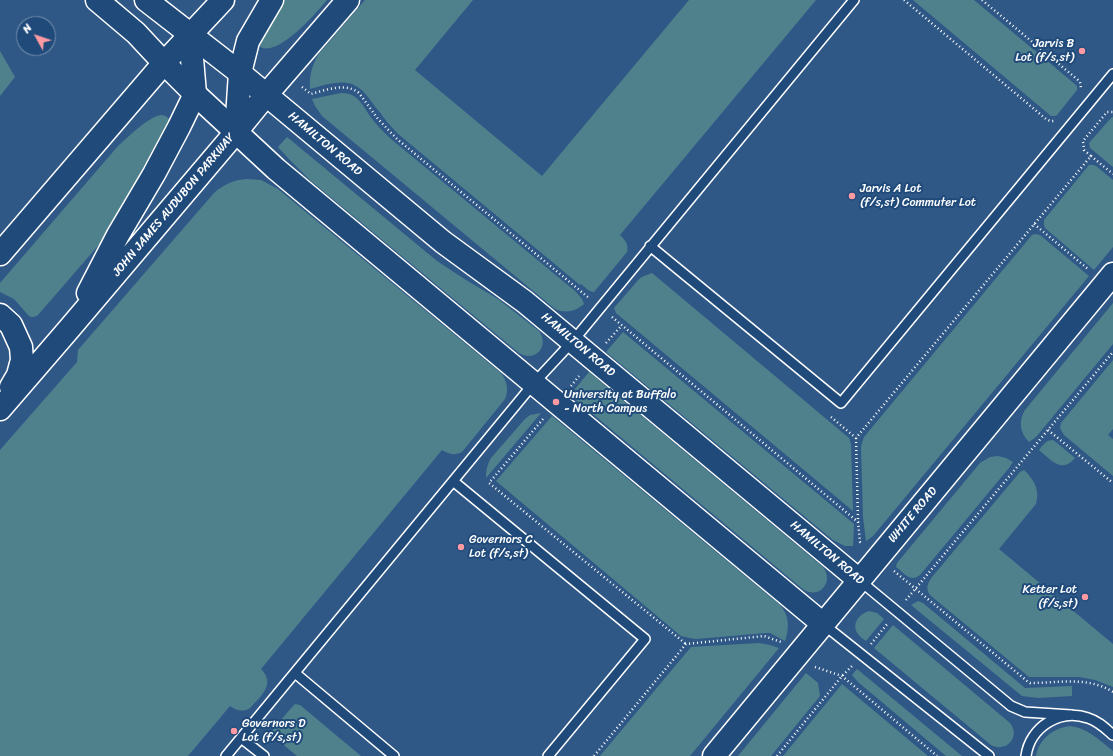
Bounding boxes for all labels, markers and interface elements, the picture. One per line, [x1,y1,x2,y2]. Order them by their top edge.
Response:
north arrow [16,16,56,56]
text: N [17,20,37,38]
place label: Jarvis B Lot (f/s,st) [1015,37,1074,65]
marker: Jarvis B Lot (f/s,st) [1077,46,1087,56]
street label: HAMILTON ROAD [285,109,365,179]
street label: JOHN JAMES AUDUBON PARKWAY [110,131,238,279]
place label: Jarvis A Lot (f/s,st) Commuter Lot [860,182,976,210]
marker: Jarvis A Lot (f/s,st) Commuter Lot [847,191,857,201]
street label: HAMILTON ROAD [538,310,618,380]
place label: University at Buffalo - North Campus [564,388,676,416]
marker: University at Buffalo - North Campus [551,397,561,407]
street label: WHITE ROAD [886,484,940,546]
street label: HAMILTON ROAD [787,518,867,588]
place label: Governors C Lot (f/s,st) [469,533,533,561]
marker: Governors C Lot (f/s,st) [456,542,466,552]
place label: Ketter Lot (f/s,st) [1023,583,1077,611]
marker: Ketter Lot (f/s,st) [1080,592,1090,602]
place label: Governors D Lot (f/s,st) [242,717,305,745]
marker: Governors D Lot (f/s,st) [229,726,239,736]

